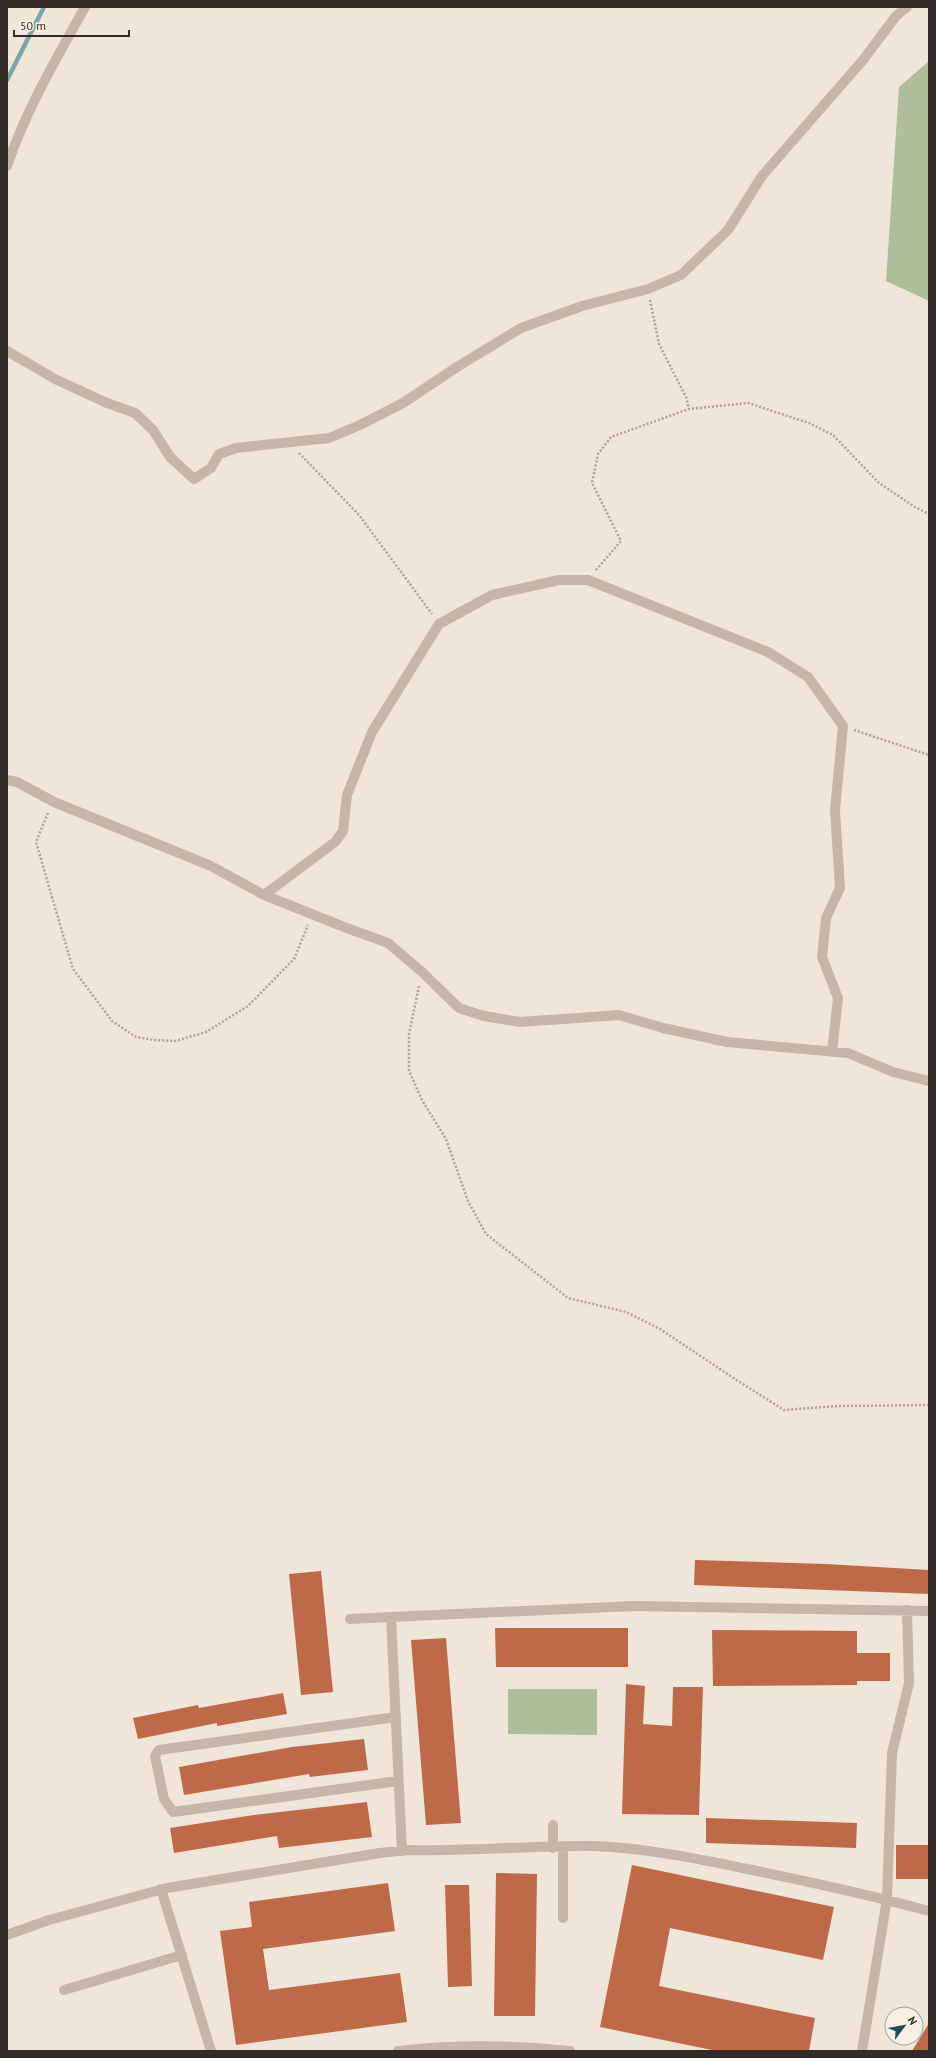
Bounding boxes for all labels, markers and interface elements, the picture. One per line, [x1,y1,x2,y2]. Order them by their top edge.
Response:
scale bar [14,12,129,38]
text: 50 m [20,18,46,33]
north arrow [884,2006,924,2046]
text: N [905,2014,920,2027]

